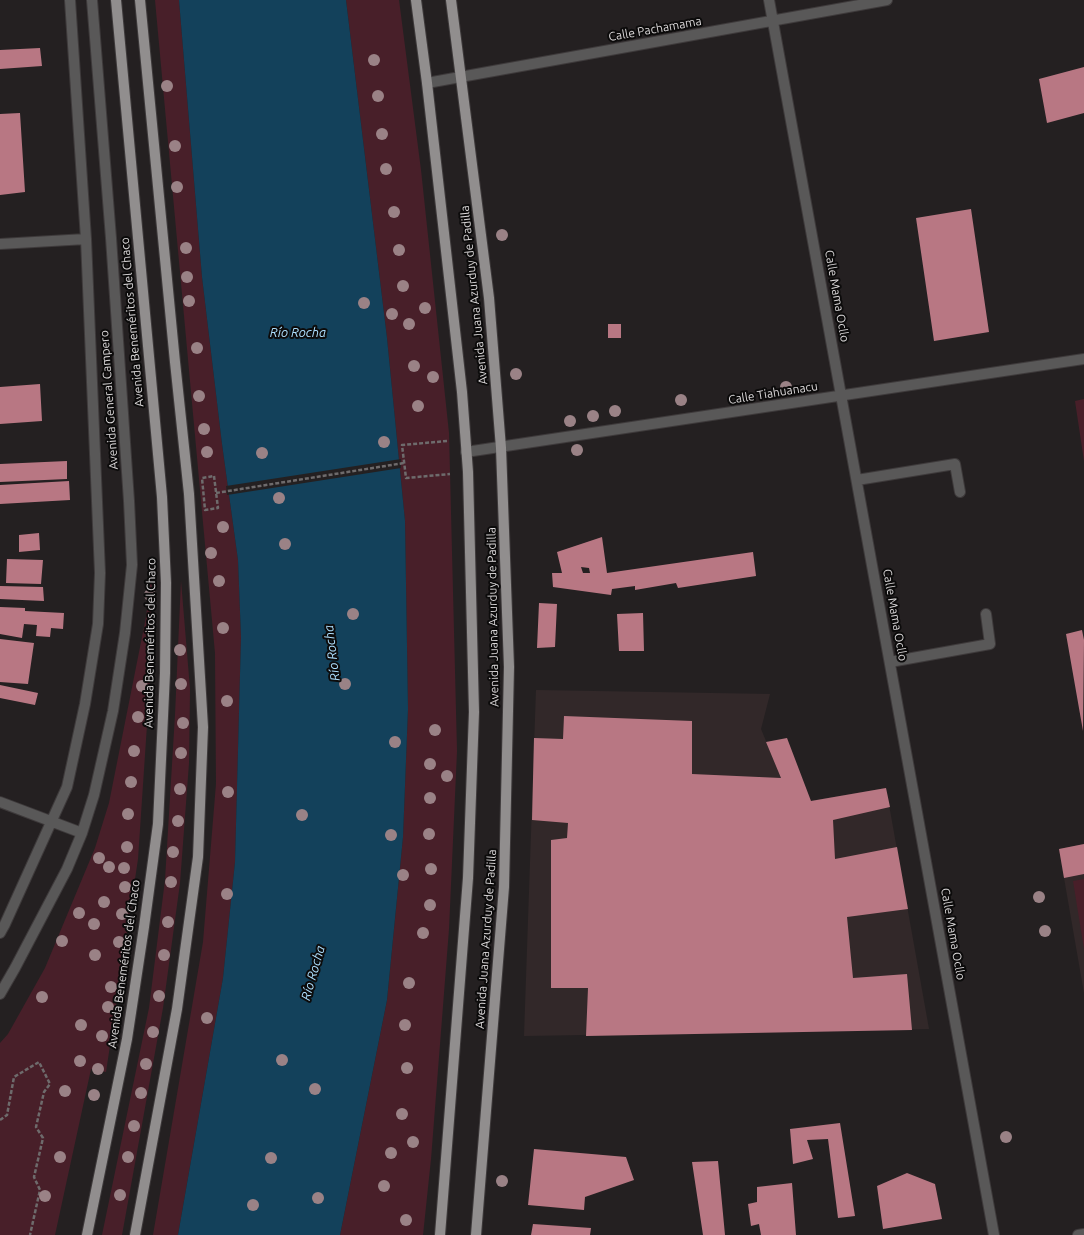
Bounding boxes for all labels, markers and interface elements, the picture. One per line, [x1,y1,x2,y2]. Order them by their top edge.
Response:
street label: Calle Pachamama [607,14,703,44]
street label: Avenida Juana Azurduy de Padilla [457,205,491,385]
street label: Avenida Beneméritos del Chaco [117,237,147,407]
street label: Calle Mama Ocllo [822,249,852,343]
water label: Río Rocha [270,325,326,341]
street label: Avenida General Campero [97,330,121,470]
street label: Calle Tiahuanacu [727,379,819,407]
street label: Avenida Juana Azurduy de Padilla [484,527,502,707]
street label: Avenida Beneméritos del Chaco [141,558,159,728]
street label: Calle Mama Ocllo [880,568,910,662]
water label: Río Rocha [321,624,343,682]
street label: Avenida Juana Azurduy de Padilla [473,849,499,1029]
street label: Avenida Beneméritos del Chaco [105,879,143,1049]
street label: Calle Mama Ocllo [938,887,968,981]
water label: Río Rocha [298,944,328,1002]

